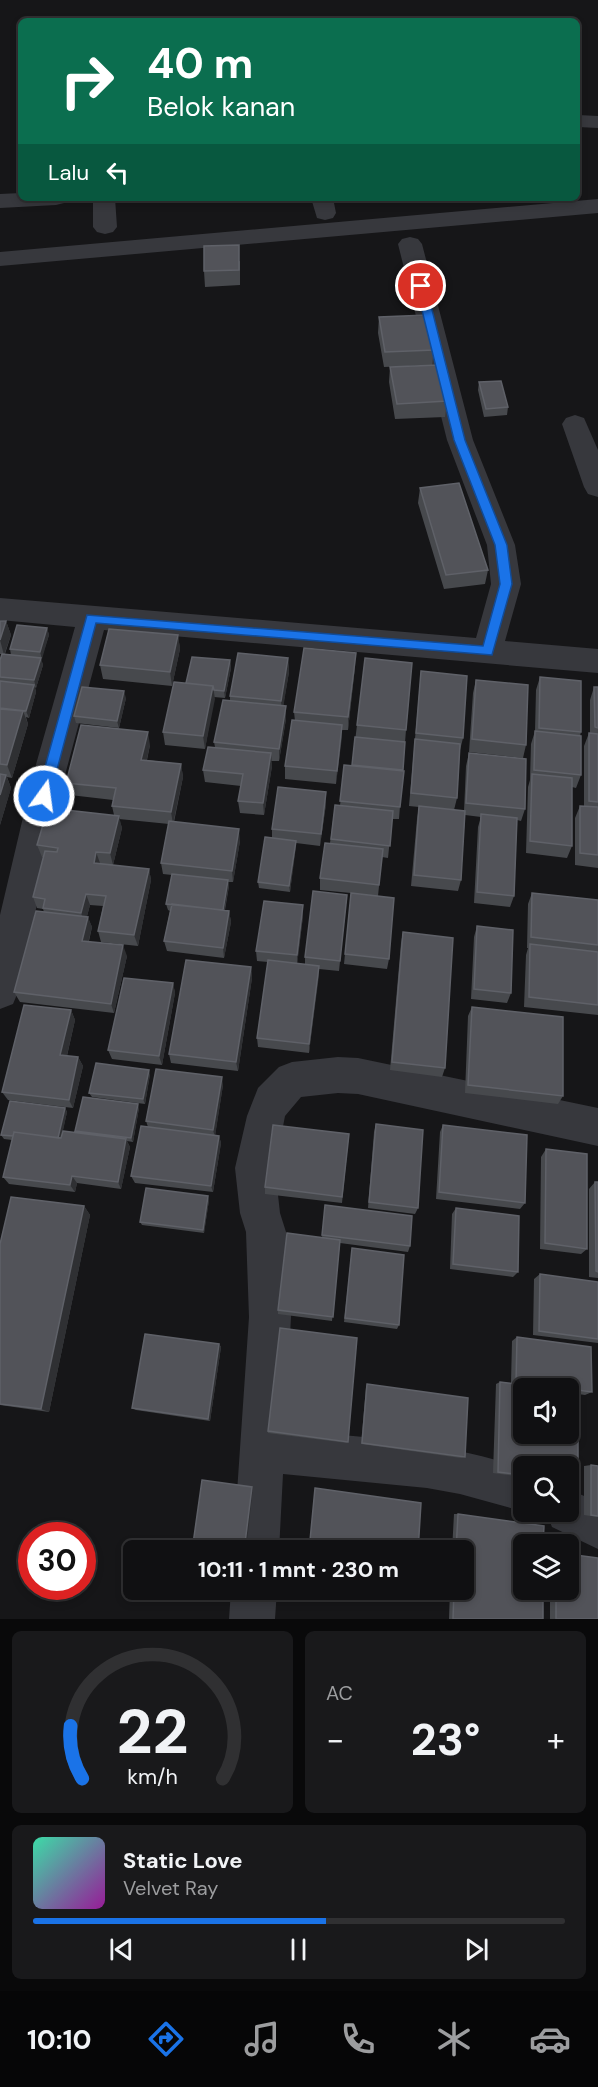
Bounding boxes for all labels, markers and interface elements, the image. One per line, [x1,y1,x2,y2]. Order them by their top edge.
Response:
text: 40 m [147,36,253,91]
icon: right [48,42,126,120]
text: Belok kanan [147,89,295,124]
icon: left [101,156,134,189]
text: Lalu [48,158,89,187]
pin [395,260,446,311]
icon: arrive [404,269,437,302]
position arrow [12,764,76,828]
map controls [513,1378,579,1600]
button: sound [513,1378,579,1444]
button: search [513,1456,579,1522]
speed limit sign: 30 [18,1522,96,1600]
button: layers [513,1534,579,1600]
text: 10:11 · 1 mnt · 230 m [198,1555,399,1584]
text: AC [326,1680,353,1706]
text: 22 [116,1691,188,1772]
text: 23° [411,1710,480,1769]
text: − [326,1718,344,1761]
text: + [547,1718,565,1761]
text: km/h [127,1763,178,1791]
text: Static Love [123,1846,243,1875]
text: Velvet Ray [123,1875,218,1901]
icon: previous [105,1933,138,1966]
icon: pause [282,1933,315,1966]
icon: next [460,1933,493,1966]
icon: directions [145,2018,187,2060]
icon: music [241,2018,283,2060]
icon: phone [337,2018,379,2060]
icon: climate [433,2018,475,2060]
icon: car [529,2018,571,2060]
text: 10:10 [27,2022,91,2057]

